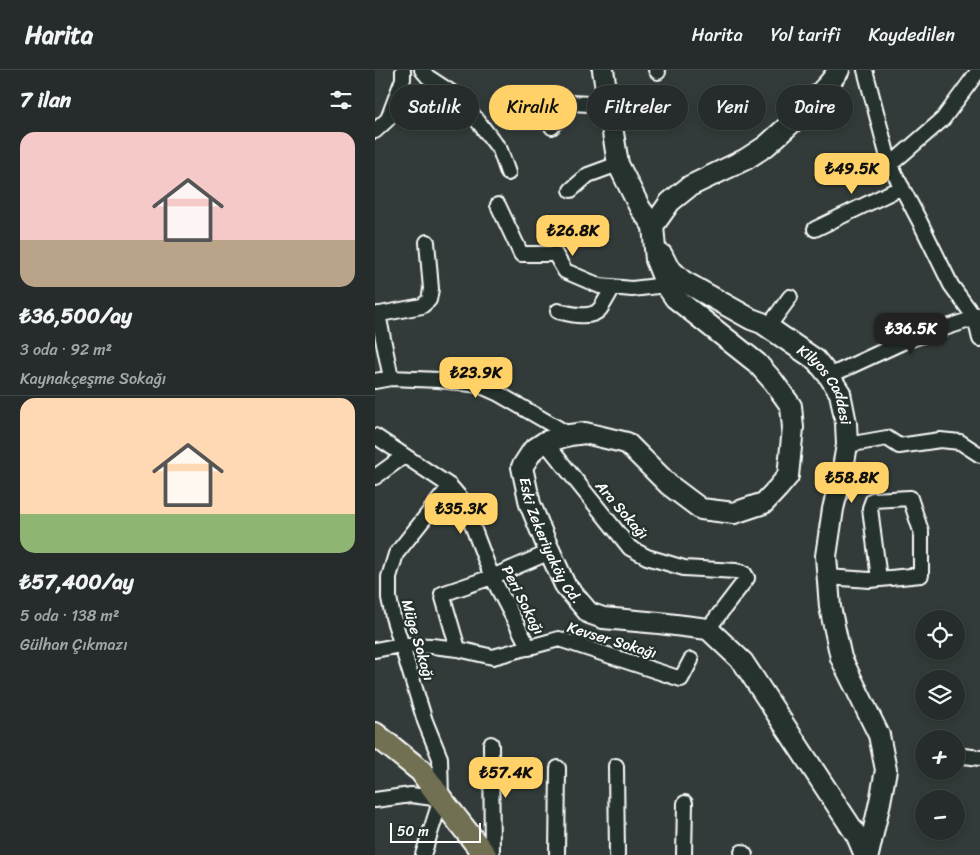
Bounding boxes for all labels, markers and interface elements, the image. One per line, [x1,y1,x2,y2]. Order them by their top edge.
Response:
text: Harita [25,14,93,56]
text: Harita [692,19,743,51]
text: Yol tarifi [771,19,840,51]
text: Kaydedilen [868,19,955,51]
text: 7 ilan [20,81,71,119]
chip: Satılık [390,85,479,130]
chip: Kiralık [489,85,577,130]
chip: Filtreler [587,85,688,130]
chip: Yeni [698,85,766,130]
chip: Daire [776,85,853,130]
icon: filters [327,86,355,114]
pin: ₺49.5K [811,152,893,195]
text: ₺49.5K [826,154,879,183]
icon: home [143,165,233,255]
pin: ₺26.8K [532,214,614,257]
text: ₺26.8K [547,216,599,245]
text: ₺36,500/ay [20,297,132,335]
pin: ₺36.5K [870,312,952,355]
text: ₺36.5K [885,314,937,343]
text: 3 oda · 92 m² [20,335,112,364]
street label: Kilyos Caddesi [791,337,859,428]
pin: ₺23.9K [435,356,517,399]
text: ₺23.9K [450,358,502,387]
text: Kaynakçeşme Sokağı [20,364,166,393]
icon: home [143,430,233,520]
pin: ₺58.8K [811,462,893,504]
text: ₺58.8K [826,463,878,492]
street label: Ara Sokağı [588,474,655,546]
street label: Eski Zekeriyaköy Cd. [512,475,589,610]
pin: ₺35.3K [420,492,502,535]
text: ₺35.3K [436,494,486,523]
street label: Peri Sokağı [494,561,552,639]
text: ₺57,400/ay [20,563,134,601]
street label: Müge Sokağı [394,596,442,684]
text: 5 oda · 138 m² [20,601,119,630]
map controls [915,610,965,840]
button: locate [915,610,965,660]
street label: Kevser Sokağı [564,614,660,666]
text: Gülhan Çıkmazı [20,630,128,659]
button: layers [915,670,965,720]
button: + [915,730,965,780]
pin: ₺57.4K [465,756,547,799]
text: ₺57.4K [480,758,532,787]
button: − [915,790,965,840]
text: 50 m [397,819,429,844]
scale bar [390,820,481,843]

